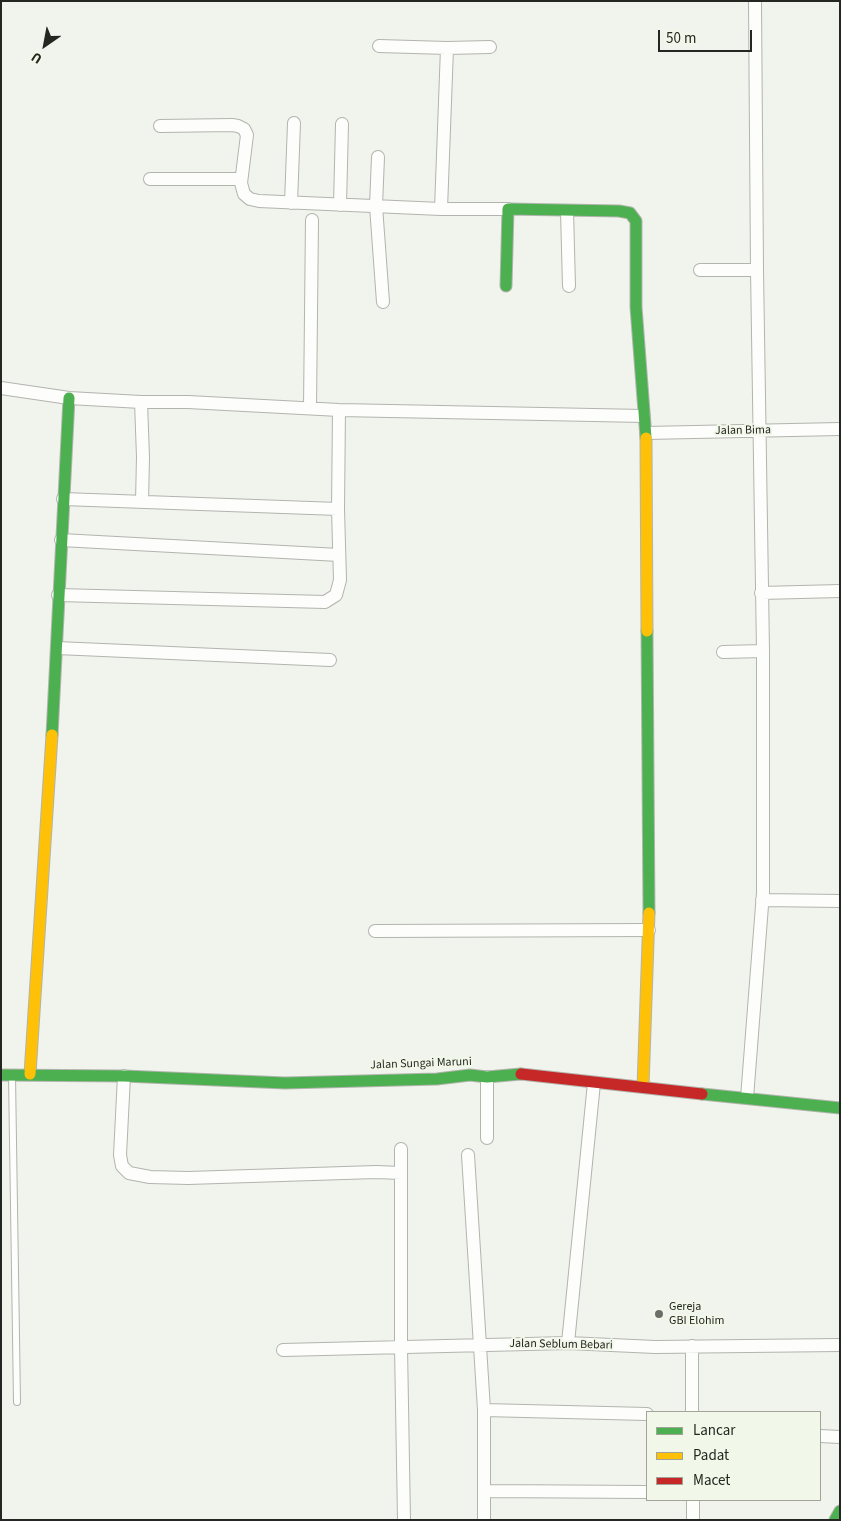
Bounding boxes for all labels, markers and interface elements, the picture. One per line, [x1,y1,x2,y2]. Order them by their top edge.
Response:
north arrow [20,20,70,70]
scale bar [661,20,755,52]
text: 50 m [666,28,696,49]
text: U [27,47,46,69]
street label: Jalan Bima [715,423,771,439]
street label: Jalan Sungai Maruni [370,1055,472,1073]
place label: Gereja GBI Elohim [669,1300,724,1328]
marker: Gereja GBI Elohim [653,1308,665,1320]
street label: Jalan Seblum Bebari [509,1337,613,1353]
legend [646,1411,821,1501]
text: Lancar [693,1420,736,1441]
text: Padat [693,1445,729,1466]
text: Macet [693,1470,730,1491]

